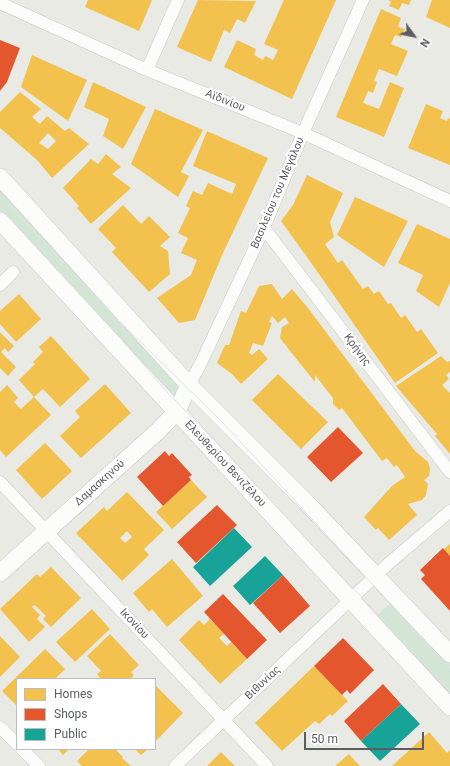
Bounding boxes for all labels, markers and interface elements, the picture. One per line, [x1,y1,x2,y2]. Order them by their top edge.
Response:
north arrow [394,16,434,56]
text: N [417,36,432,50]
street label: Αϊδινίου [203,87,247,115]
street label: Βασιλείου του Μεγάλου [249,135,307,251]
street label: Κρήνης [341,331,373,369]
street label: Ελευθερίου Βενιζέλου [182,418,268,510]
street label: Δαμασκηνού [72,457,128,509]
street label: Ικονίου [117,606,151,642]
street label: Βιθυνίας [243,663,283,703]
legend [16,678,156,750]
text: Homes [54,687,92,701]
text: Shops [54,707,88,721]
scale bar [306,724,426,750]
text: Public [54,727,87,741]
text: 50 m [311,732,338,746]

